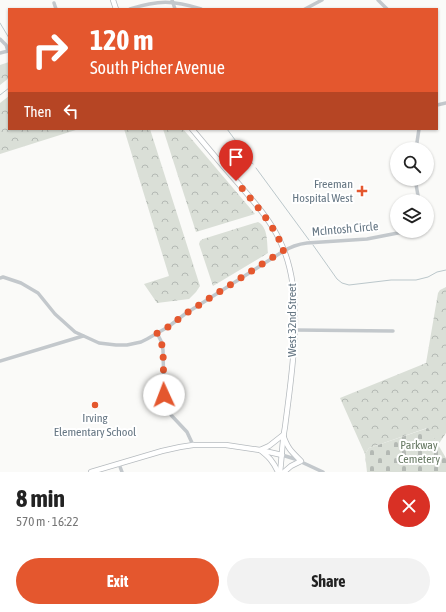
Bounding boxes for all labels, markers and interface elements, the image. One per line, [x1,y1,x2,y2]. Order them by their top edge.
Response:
icon: right [24,24,76,76]
text: 120 m [90,24,153,56]
text: South Picher Avenue [90,57,225,78]
icon: left [60,100,82,122]
text: Then [24,103,52,120]
pin [219,140,253,181]
map controls [390,142,434,238]
button: search [390,142,434,186]
icon: arrive [225,146,247,168]
place label: Freeman Hospital West [292,177,354,205]
marker: Freeman Hospital West [356,185,368,197]
button: layers [390,194,434,238]
street label: McIntosh Circle [311,219,379,239]
street label: West 32nd Street [285,283,299,357]
position arrow [143,374,185,416]
marker: Irving Elementary School [90,400,100,410]
place label: Irving Elementary School [54,411,137,439]
park label: Parkway Cemetery [398,438,440,466]
text: 8 min [16,485,65,512]
button: close [388,485,430,527]
text: 570 m · 16:22 [16,514,79,529]
button: Exit [16,558,219,604]
button: Share [227,558,430,604]

